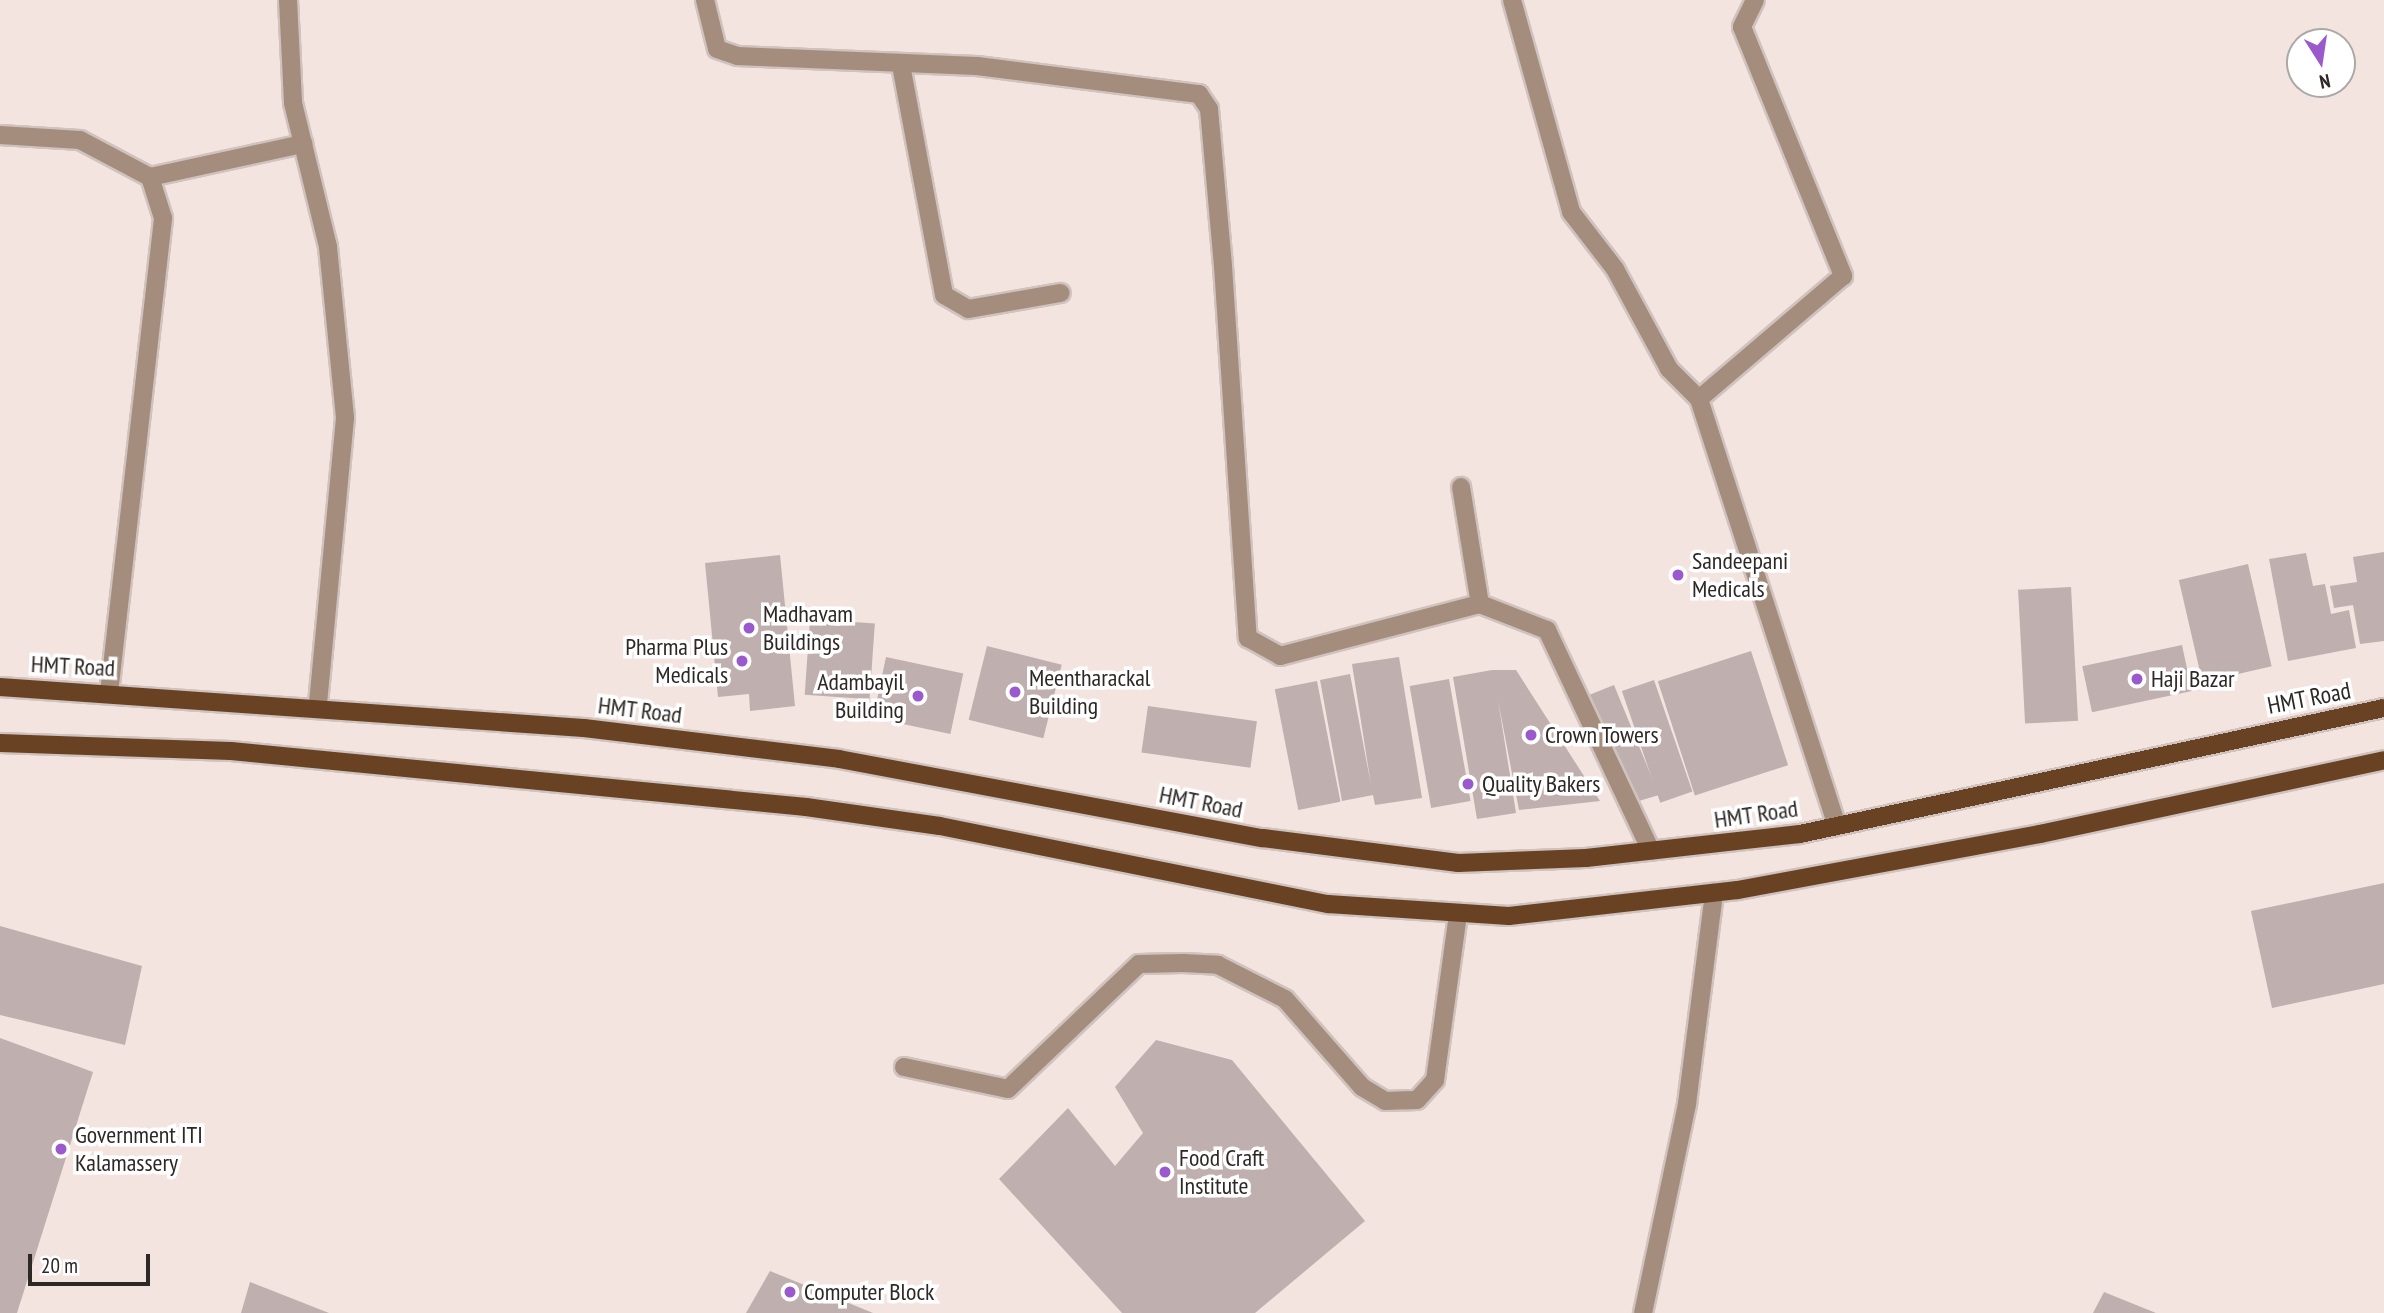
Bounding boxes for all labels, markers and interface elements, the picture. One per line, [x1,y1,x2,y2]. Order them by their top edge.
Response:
north arrow [2286,28,2356,98]
text: N [2317,69,2332,94]
place label: Sandeepani Medicals [1692,547,1788,603]
marker: Sandeepani Medicals [1670,567,1686,583]
place label: Madhavam Buildings [763,600,853,656]
marker: Madhavam Buildings [741,620,757,636]
place label: Pharma Plus Medicals [625,633,728,689]
street label: HMT Road [30,649,116,683]
marker: Pharma Plus Medicals [734,653,750,669]
place label: Meentharackal Building [1029,664,1150,720]
place label: Haji Bazar [2151,665,2235,693]
place label: Adambayil Building [817,668,904,724]
marker: Haji Bazar [2129,671,2145,687]
street label: HMT Road [2265,676,2353,720]
marker: Meentharackal Building [1007,684,1023,700]
marker: Adambayil Building [910,688,926,704]
street label: HMT Road [596,691,684,729]
place label: Crown Towers [1545,721,1659,749]
marker: Crown Towers [1523,727,1539,743]
place label: Quality Bakers [1482,770,1601,798]
marker: Quality Bakers [1460,776,1476,792]
street label: HMT Road [1157,780,1245,824]
street label: HMT Road [1712,794,1800,834]
place label: Government ITI Kalamassery [75,1121,203,1177]
marker: Government ITI Kalamassery [53,1141,69,1157]
place label: Food Craft Institute [1179,1144,1264,1200]
marker: Food Craft Institute [1157,1164,1173,1180]
scale bar [32,1240,154,1284]
text: 20 m [41,1252,78,1279]
place label: Computer Block [804,1278,934,1306]
marker: Computer Block [782,1284,798,1300]

